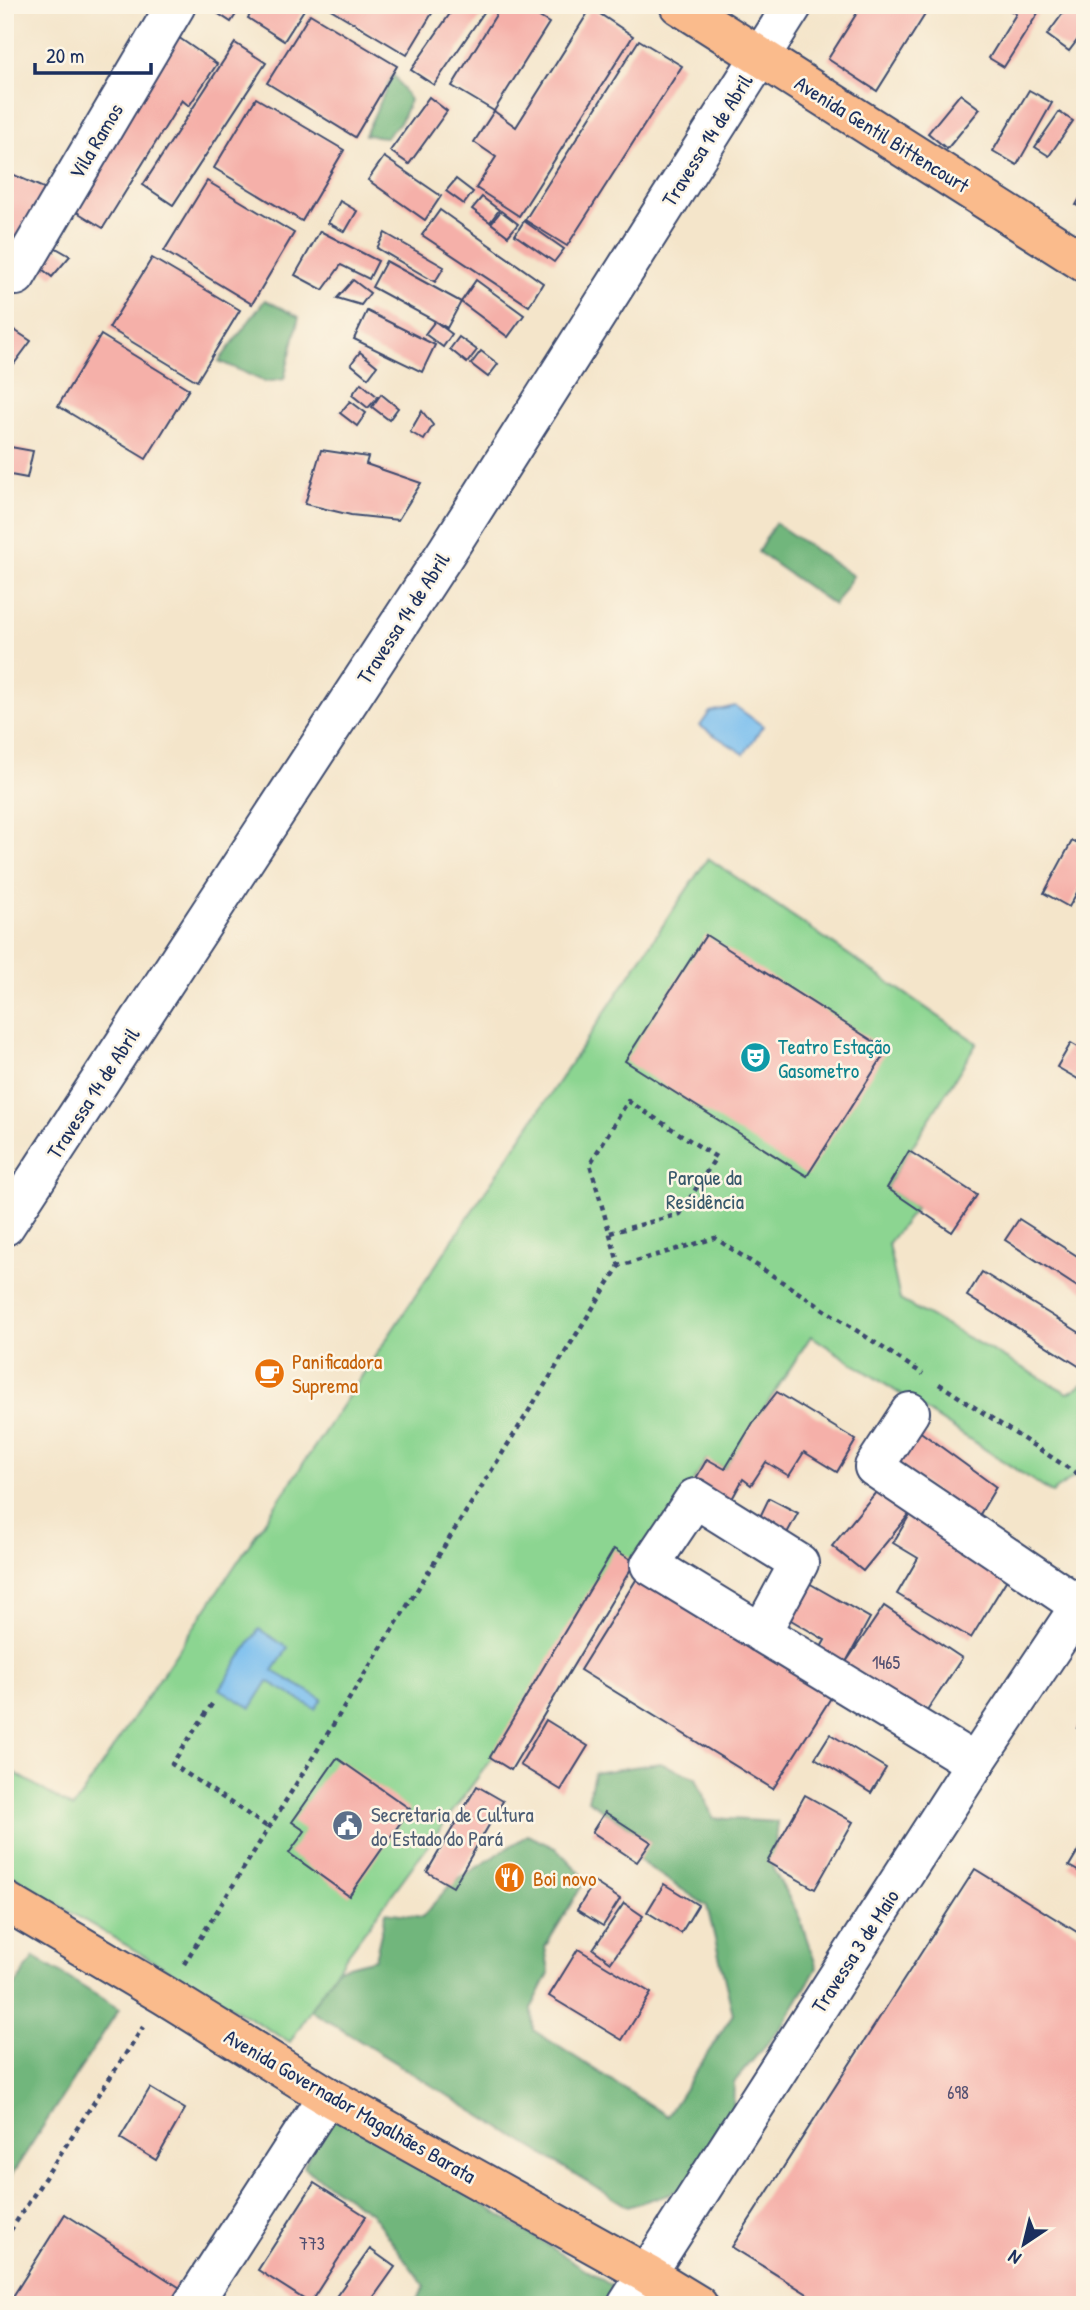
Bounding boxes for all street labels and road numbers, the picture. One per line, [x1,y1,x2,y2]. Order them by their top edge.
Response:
street label: Travessa 14 de Abril [655,68,760,212]
street label: Avenida Gentil Bittencourt [789,69,975,200]
street label: Vila Ramos [62,98,130,184]
street label: Travessa 14 de Abril [350,546,457,689]
street label: Travessa 14 de Abril [40,1021,147,1164]
street label: Travessa 3 de Maio [804,1884,906,2018]
street label: Avenida Governador Magalhães Barata [219,2022,481,2190]

